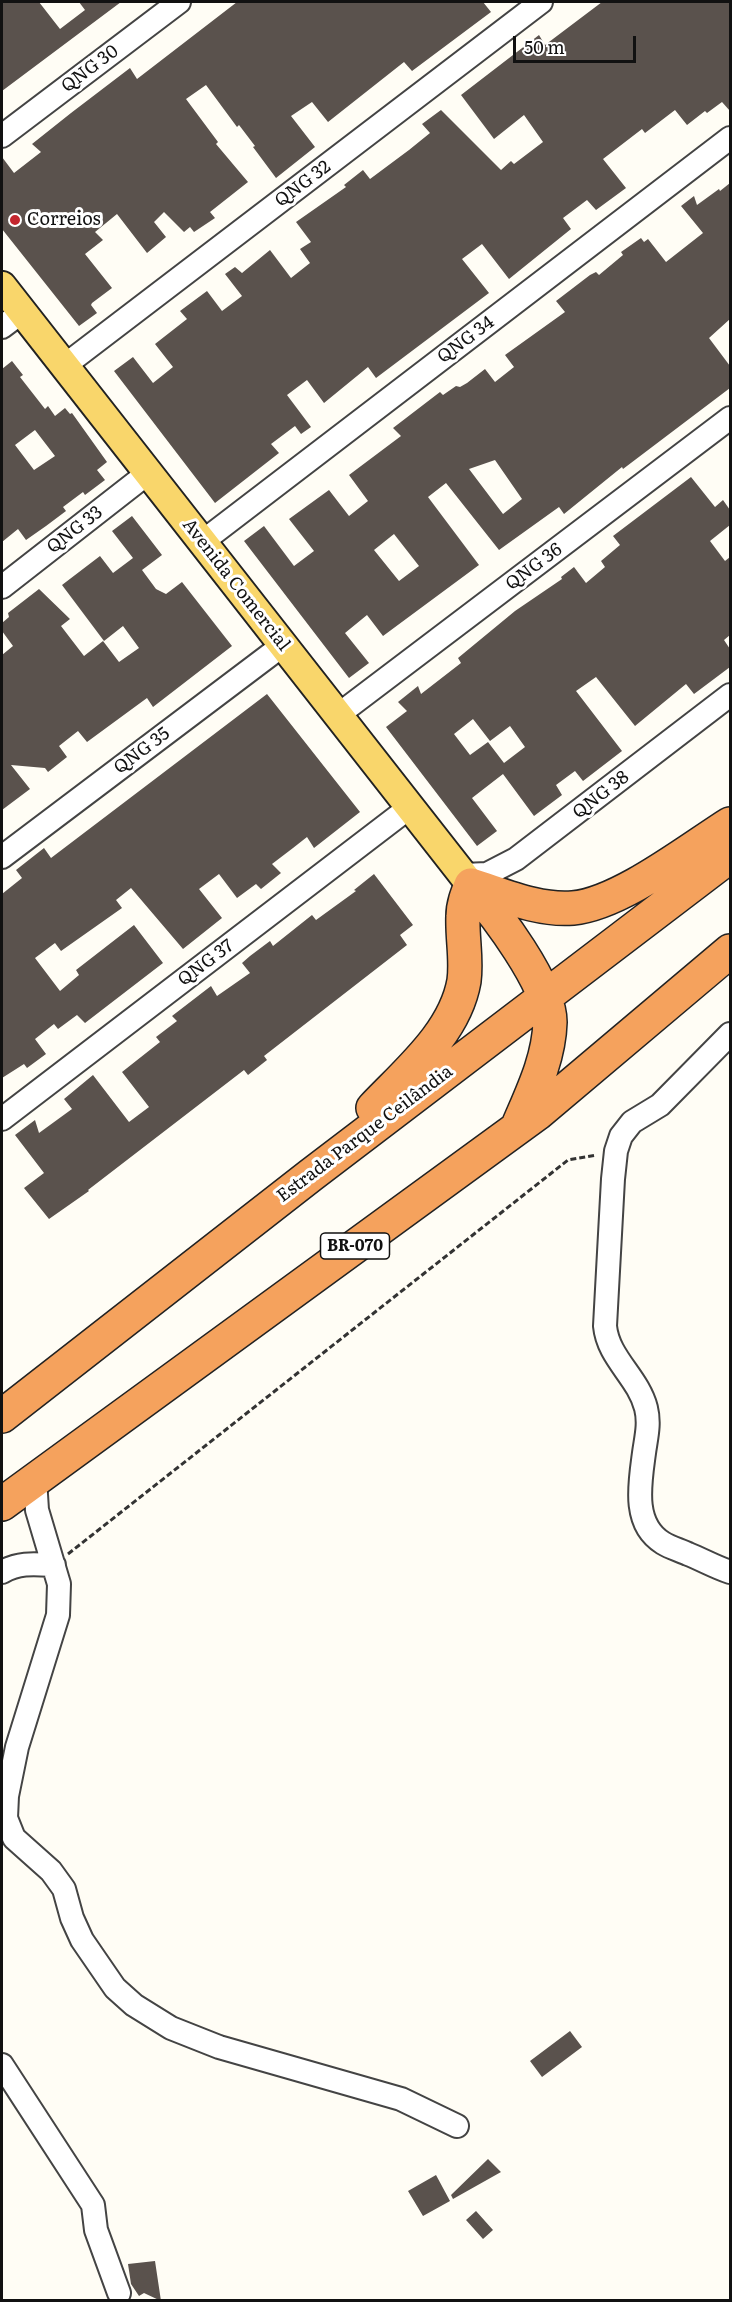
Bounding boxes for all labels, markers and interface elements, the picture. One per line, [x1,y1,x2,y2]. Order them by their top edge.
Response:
scale bar [516,24,639,62]
text: 50 m [524,33,565,60]
street label: QNG 30 [57,41,123,97]
street label: QNG 32 [271,156,335,212]
place label: Correios [27,209,101,231]
marker: Correios [8,213,22,227]
street label: QNG 34 [433,312,499,368]
street label: QNG 33 [43,502,107,558]
street label: Avenida Comercial [178,515,294,655]
street label: QNG 36 [502,539,566,595]
street label: QNG 35 [110,723,174,779]
street label: QNG 38 [569,766,633,824]
street label: QNG 37 [174,935,238,991]
street label: Estrada Parque Ceilândia [273,1061,457,1207]
road number: BR-070 [320,1233,389,1259]

